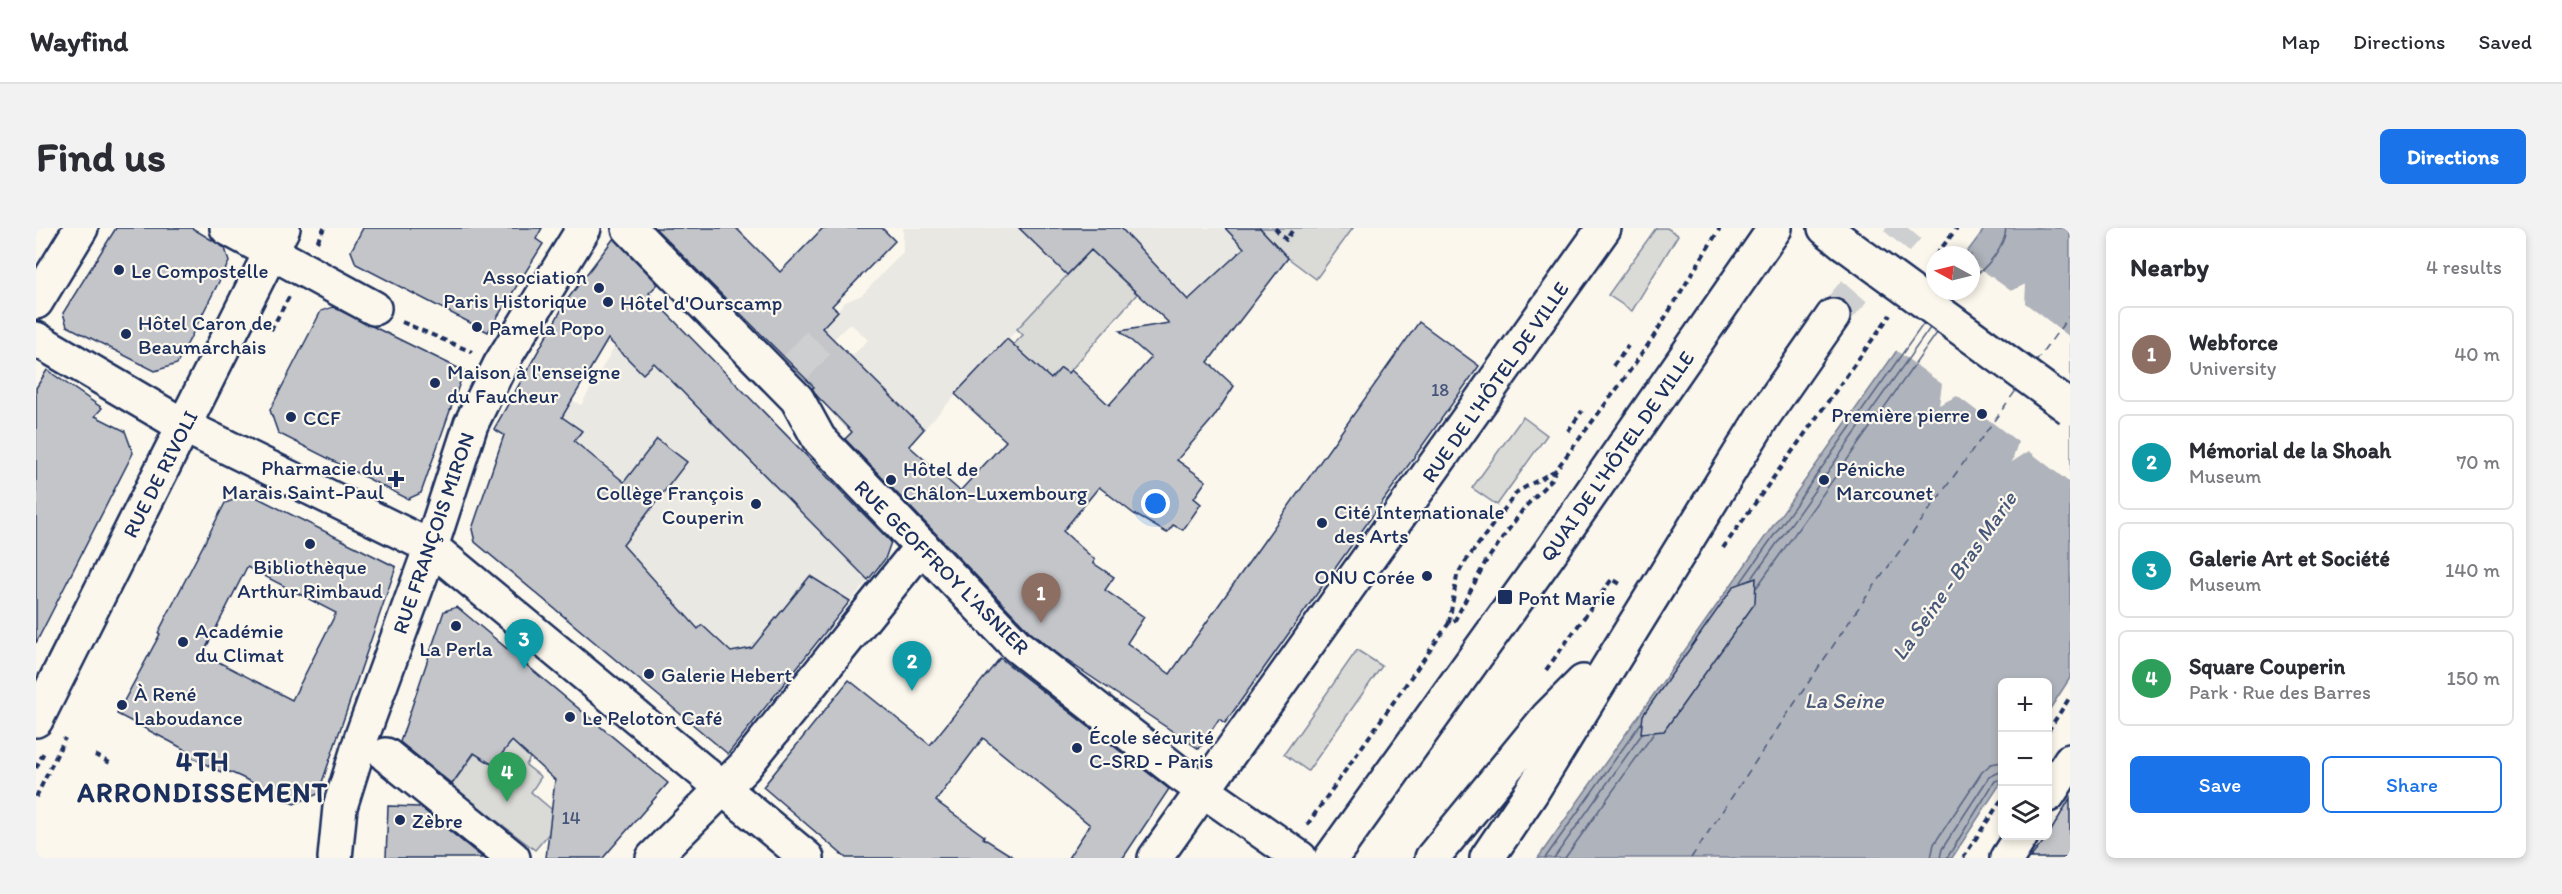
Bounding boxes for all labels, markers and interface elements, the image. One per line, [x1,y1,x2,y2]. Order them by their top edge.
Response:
text: Wayfind [30,24,128,58]
text: Map [2282,29,2320,54]
text: Directions [2353,29,2445,54]
text: Saved [2478,29,2532,54]
button: Directions [2380,129,2526,184]
text: Find us [36,131,166,182]
north arrow [1926,246,1980,300]
text: Nearby [2130,251,2209,283]
text: 4 results [2426,255,2502,279]
place label: Le Compostelle [131,258,268,283]
marker: Le Compostelle [112,263,126,277]
place label: Association Paris Historique [443,264,587,313]
street label: RUE DE L'HÔTEL DE VILLE [1416,277,1574,487]
marker: Association Paris Historique [592,281,606,295]
place label: Hôtel d'Ourscamp [620,290,782,315]
marker: Hôtel d'Ourscamp [601,295,615,309]
place label: Hôtel Caron de Beaumarchais [138,310,272,359]
place label: Pamela Popo [489,315,604,340]
marker: Pamela Popo [470,320,484,334]
marker: Hôtel Caron de Beaumarchais [119,327,133,341]
text: Webforce [2189,329,2278,356]
text: 1 [2147,342,2156,366]
text: 40 m [2454,342,2500,366]
street label: QUAI DE L'HÔTEL DE VILLE [1535,346,1699,566]
text: University [2189,356,2276,380]
place label: Maison à l'enseigne du Faucheur [447,359,620,408]
marker: Maison à l'enseigne du Faucheur [428,376,442,390]
house number: 18 [1431,379,1449,401]
place label: Première pierre [1831,402,1970,427]
place label: CCF [303,405,341,430]
street label: RUE DE RIVOLI [117,406,203,542]
marker: Première pierre [1975,407,1989,421]
marker: CCF [284,410,298,424]
street label: RUE FRANÇOIS MIRON [387,429,479,637]
text: Mémorial de la Shoah [2189,437,2391,464]
text: 2 [2146,450,2157,474]
text: 70 m [2456,450,2500,474]
place label: Pharmacie du Marais Saint-Paul [222,455,384,504]
place label: Hôtel de Châlon-Luxembourg [903,456,1088,505]
place label: Péniche Marcounet [1836,456,1934,505]
text: Museum [2189,464,2261,488]
marker: Pharmacie du Marais Saint-Paul [389,472,403,486]
marker: Hôtel de Châlon-Luxembourg [884,473,898,487]
marker: Péniche Marcounet [1817,473,1831,487]
street label: RUE GEOFFROY L'ASNIER [849,474,1035,660]
place label: Collège François Couperin [596,480,744,529]
water label: La Seine - Bras Marie [1886,485,2023,666]
your location [1141,489,1170,518]
marker: Collège François Couperin [749,497,763,511]
place label: Cité Internationale des Arts [1334,499,1505,548]
marker: Cité Internationale des Arts [1315,516,1329,530]
marker: Bibliothèque Arthur Rimbaud [303,537,317,551]
text: Galerie Art et Société [2189,545,2390,572]
place label: Bibliothèque Arthur Rimbaud [237,554,383,603]
text: 3 [2146,558,2157,582]
text: 140 m [2445,558,2500,582]
place label: ONU Corée [1314,564,1415,589]
marker: ONU Corée [1420,569,1434,583]
text: Museum [2189,572,2261,596]
pin: 1 [1022,574,1060,623]
place label: Pont Marie [1518,585,1616,610]
marker: Pont Marie [1496,588,1514,606]
place label: Académie du Climat [195,618,284,667]
marker: La Perla [449,619,463,633]
pin: 3 [504,620,544,669]
marker: Académie du Climat [176,635,190,649]
place label: La Perla [419,636,493,661]
pin: 2 [892,642,932,691]
text: Square Couperin [2189,653,2345,680]
place label: Galerie Hebert [661,662,792,687]
text: 4 [2145,666,2158,690]
text: 150 m [2447,666,2500,690]
marker: Galerie Hebert [642,667,656,681]
map controls [1998,678,2052,840]
button: + [1998,678,2052,732]
text: Park · Rue des Barres [2189,680,2371,704]
place label: À René Laboudance [134,681,243,730]
water label: La Seine [1805,687,1885,714]
marker: À René Laboudance [115,698,129,712]
place label: Le Peloton Café [582,705,722,730]
marker: Le Peloton Café [563,710,577,724]
place label: École sécurité C-SRD - Paris [1089,724,1214,773]
button: − [1998,732,2052,786]
marker: École sécurité C-SRD - Paris [1070,741,1084,755]
district label: 4TH ARRONDISSEMENT [76,745,329,809]
pin: 4 [488,752,526,802]
button: Save [2130,756,2310,813]
button: Share [2322,756,2502,813]
button: layers [1998,786,2052,840]
house number: 14 [561,807,581,829]
place label: Zèbre [412,808,463,833]
marker: Zèbre [393,813,407,827]

